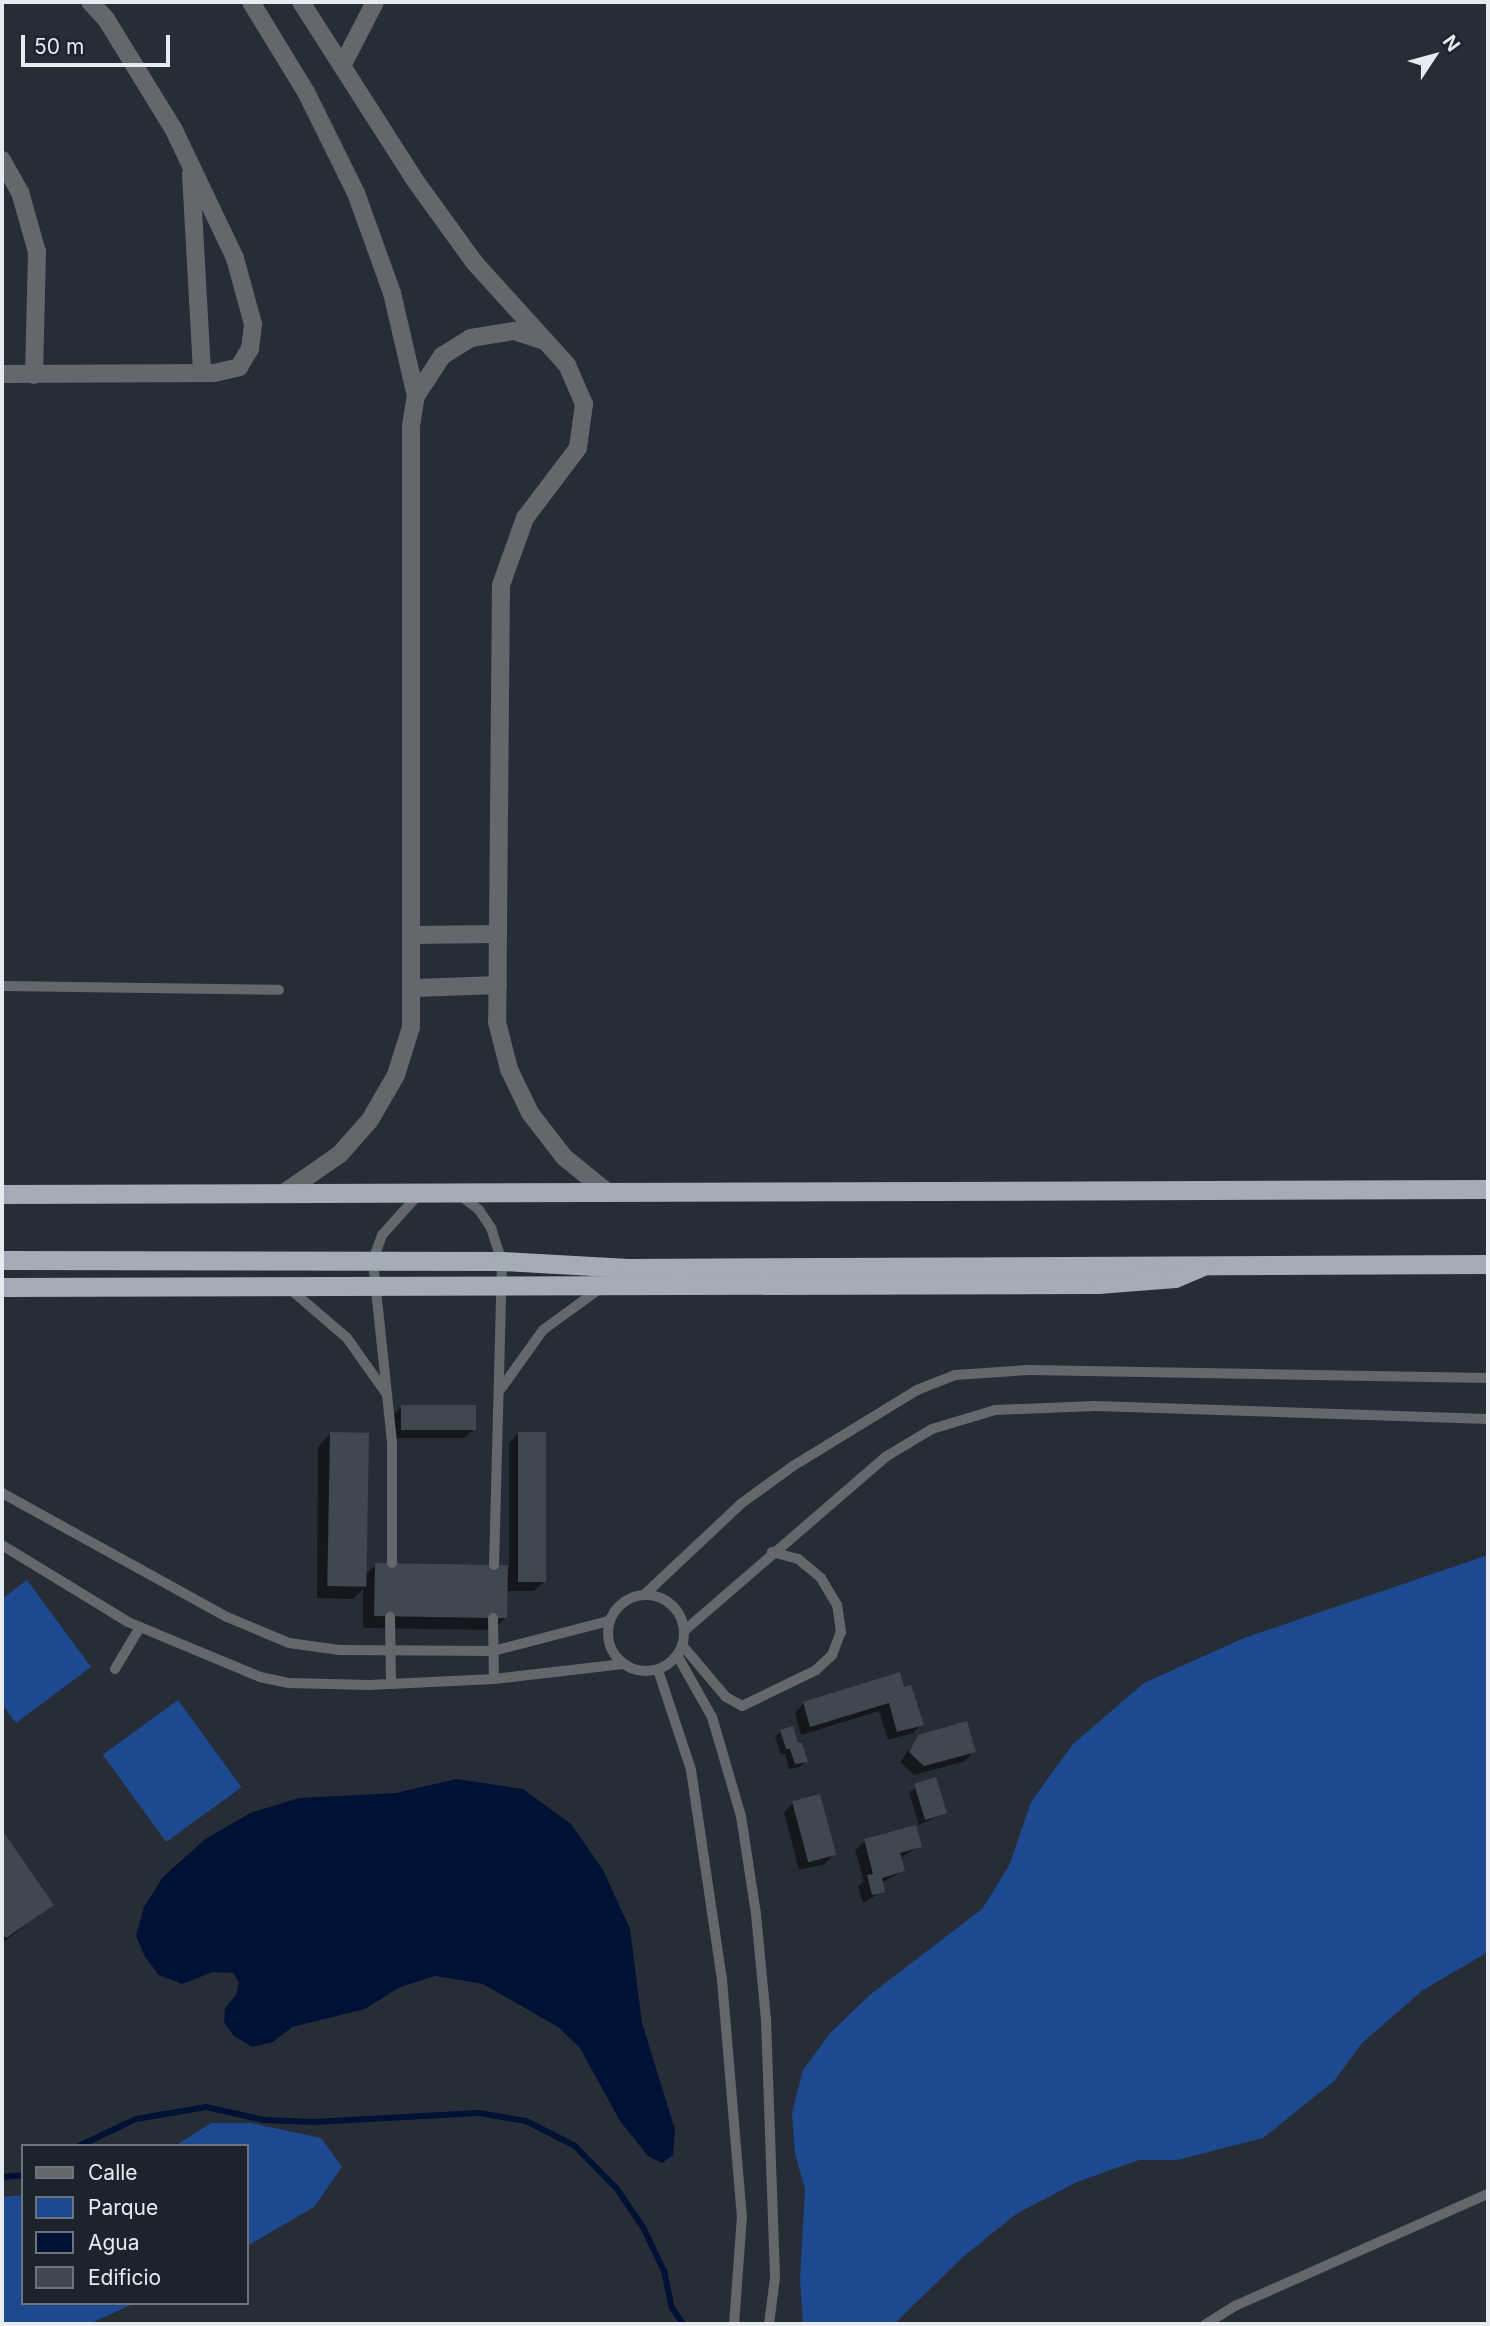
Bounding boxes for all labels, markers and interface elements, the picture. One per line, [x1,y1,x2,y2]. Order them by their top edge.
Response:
scale bar [24,21,173,65]
north arrow [1399,21,1469,91]
text: N [1438,31,1465,56]
text: 50 m [34,34,84,59]
legend [21,2144,248,2305]
text: Calle [88,2160,138,2185]
text: Parque [88,2195,158,2220]
text: Agua [88,2230,140,2255]
text: Edificio [88,2265,161,2290]

